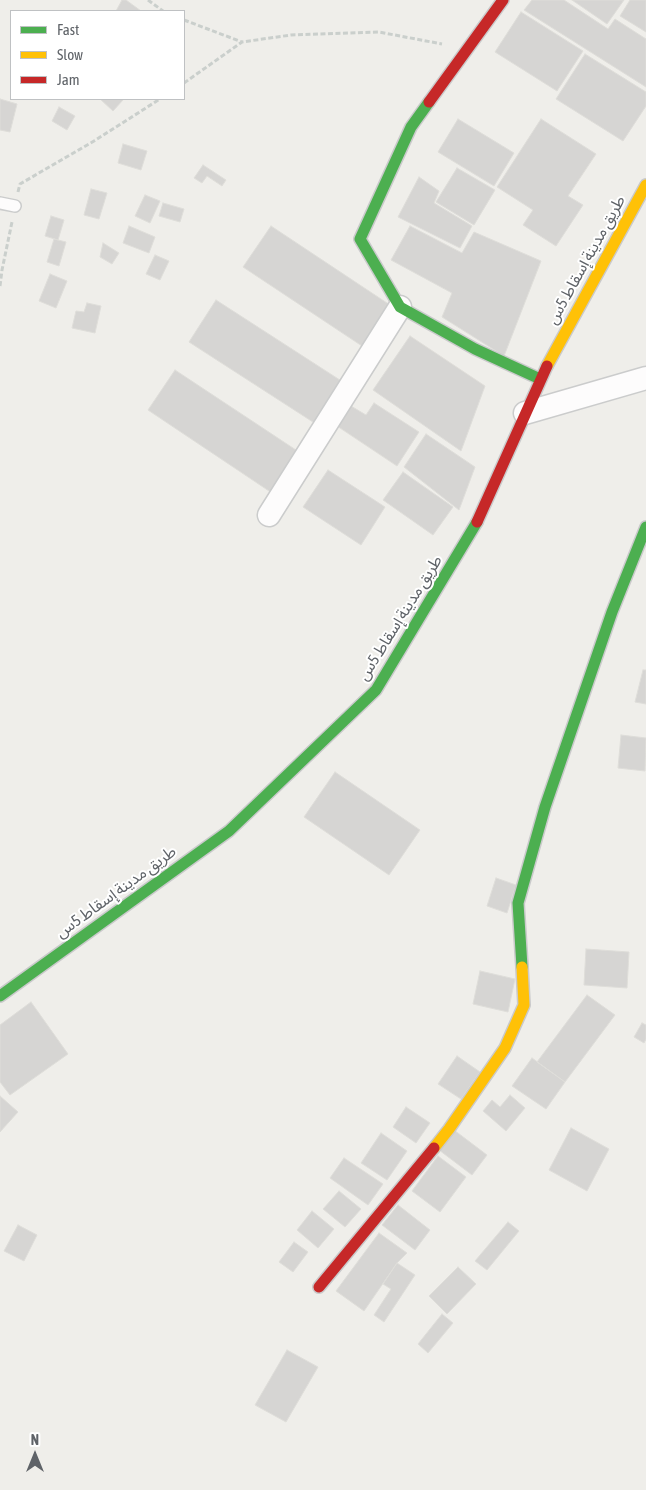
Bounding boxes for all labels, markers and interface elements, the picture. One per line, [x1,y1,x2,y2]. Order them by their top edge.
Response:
legend [10,10,185,100]
text: Fast [57,21,79,38]
text: Slow [57,46,83,63]
text: Jam [57,71,80,88]
street label: طريق مدينة إسقاط 5س [543,192,629,328]
street label: طريق مدينة إسقاط 5س [354,552,446,684]
street label: طريق مدينة إسقاط 5س [52,842,180,942]
north arrow [10,1430,60,1480]
text: N [31,1432,39,1448]

